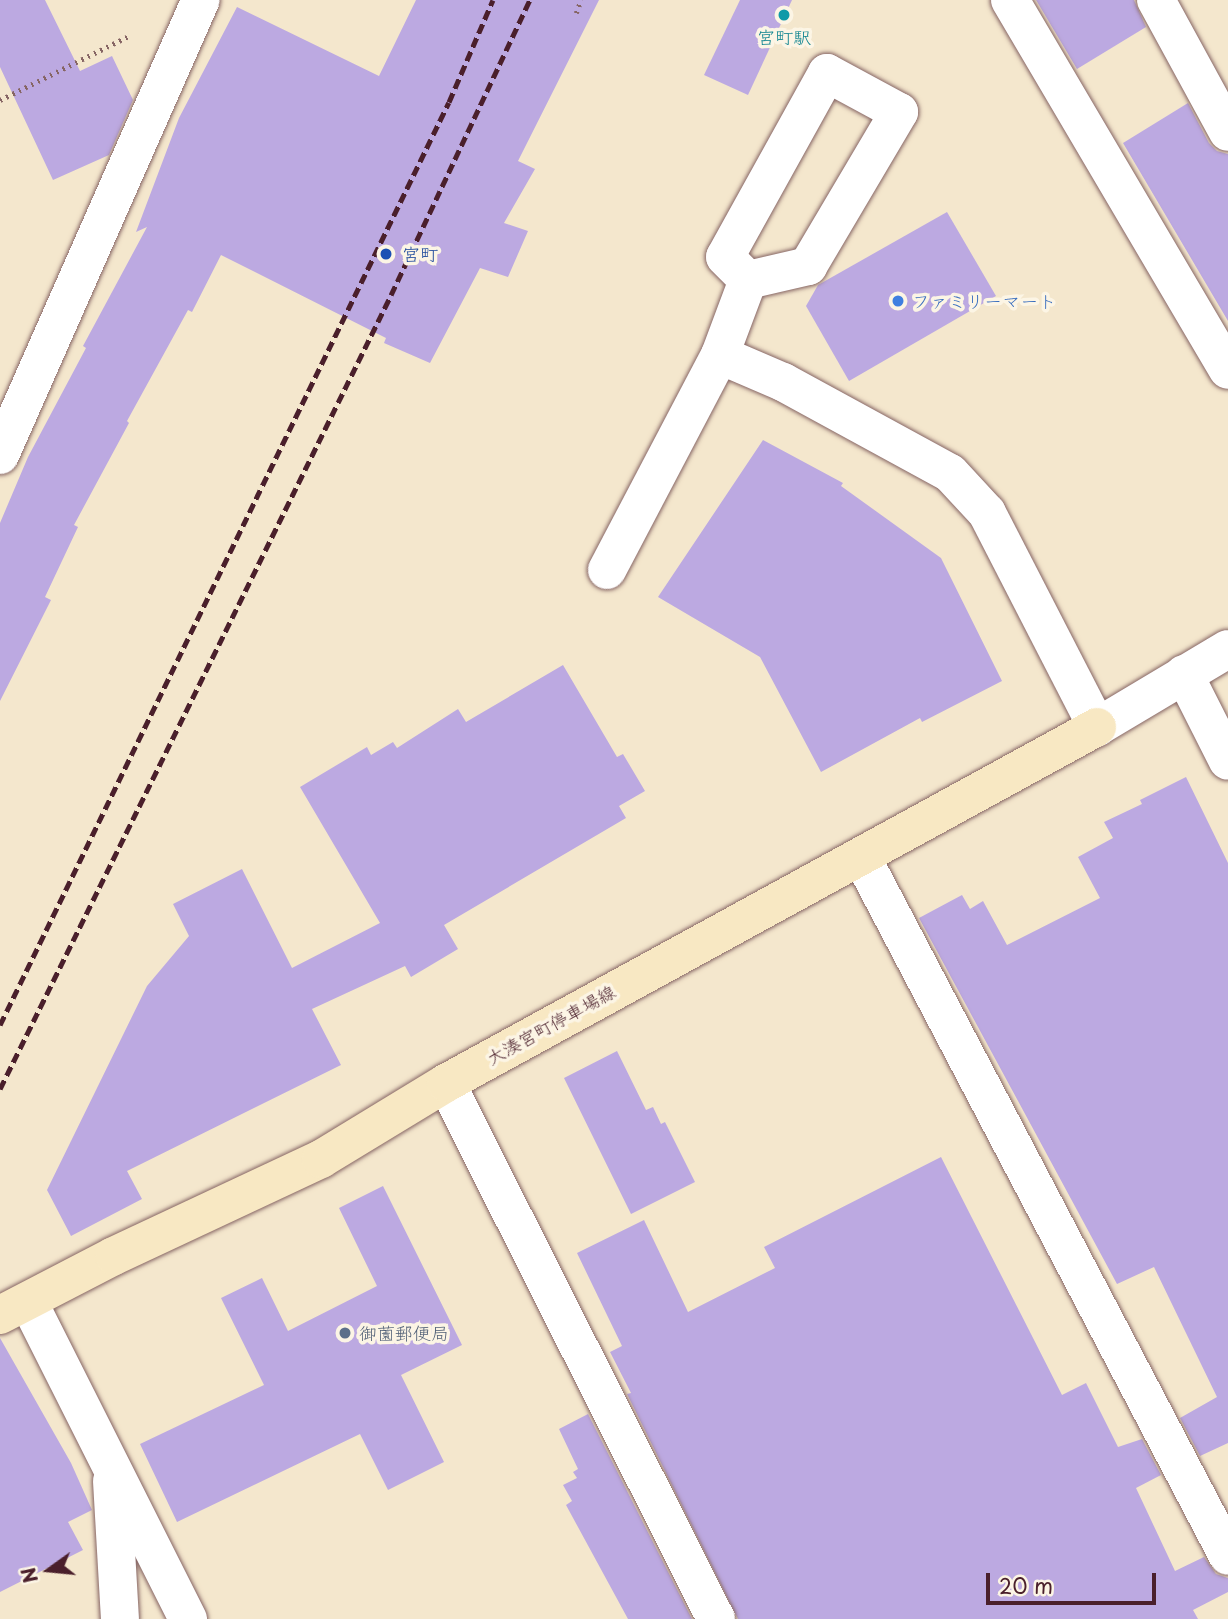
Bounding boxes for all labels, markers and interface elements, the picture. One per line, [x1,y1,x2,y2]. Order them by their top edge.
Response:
marker: 宮町駅 [776,7,792,23]
place label: 宮町駅 [757,26,811,48]
place label: 宮町 [402,243,438,265]
marker: 宮町 [376,244,396,264]
place label: ファミリーマート [912,290,1056,312]
marker: ファミリーマート [890,293,906,309]
street label: 大湊宮町停車場線 [483,981,619,1069]
place label: 御薗郵便局 [359,1322,449,1344]
marker: 御薗郵便局 [337,1325,353,1341]
north arrow [14,1535,84,1605]
scale bar [990,1560,1160,1604]
text: N [13,1565,44,1586]
text: 20 m [999,1569,1053,1601]

